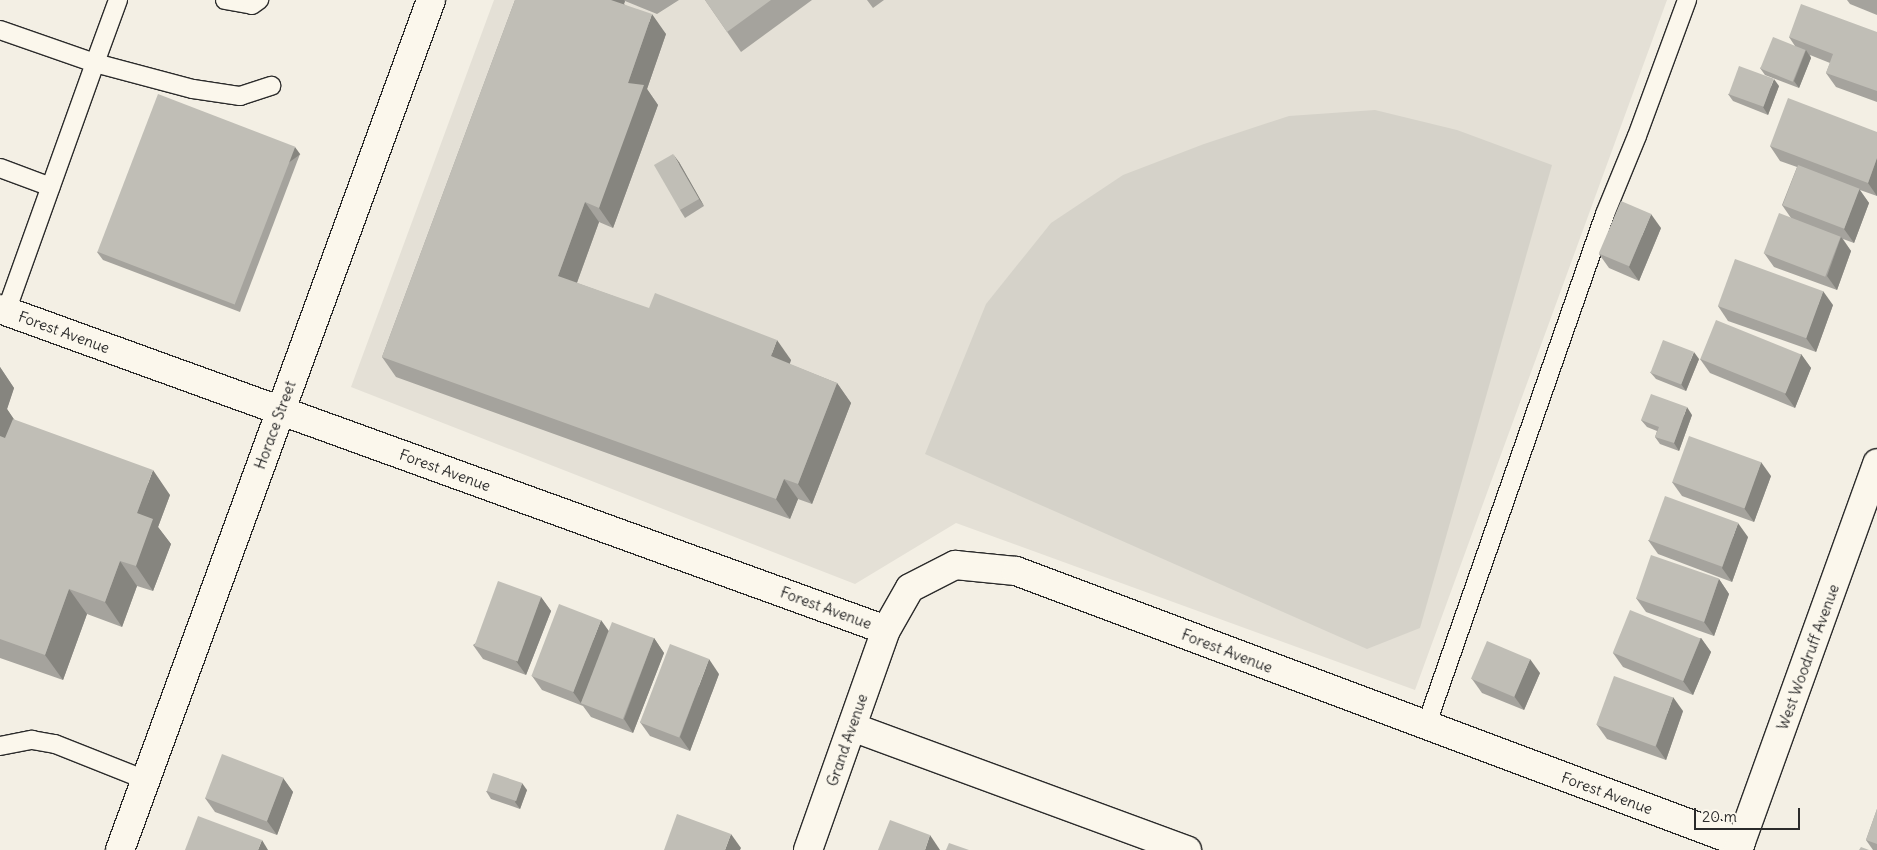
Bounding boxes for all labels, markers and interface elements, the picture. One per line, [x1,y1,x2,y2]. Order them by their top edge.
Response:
street label: Forest Avenue [16,307,112,357]
street label: Horace Street [251,378,299,472]
street label: Forest Avenue [397,445,493,495]
street label: West Woodruff Avenue [1773,582,1843,732]
street label: Forest Avenue [778,583,874,633]
street label: Forest Avenue [1179,625,1275,677]
street label: Grand Avenue [823,691,871,789]
street label: Forest Avenue [1559,768,1655,818]
scale bar [1697,798,1803,830]
text: 20 m [1702,807,1737,826]

